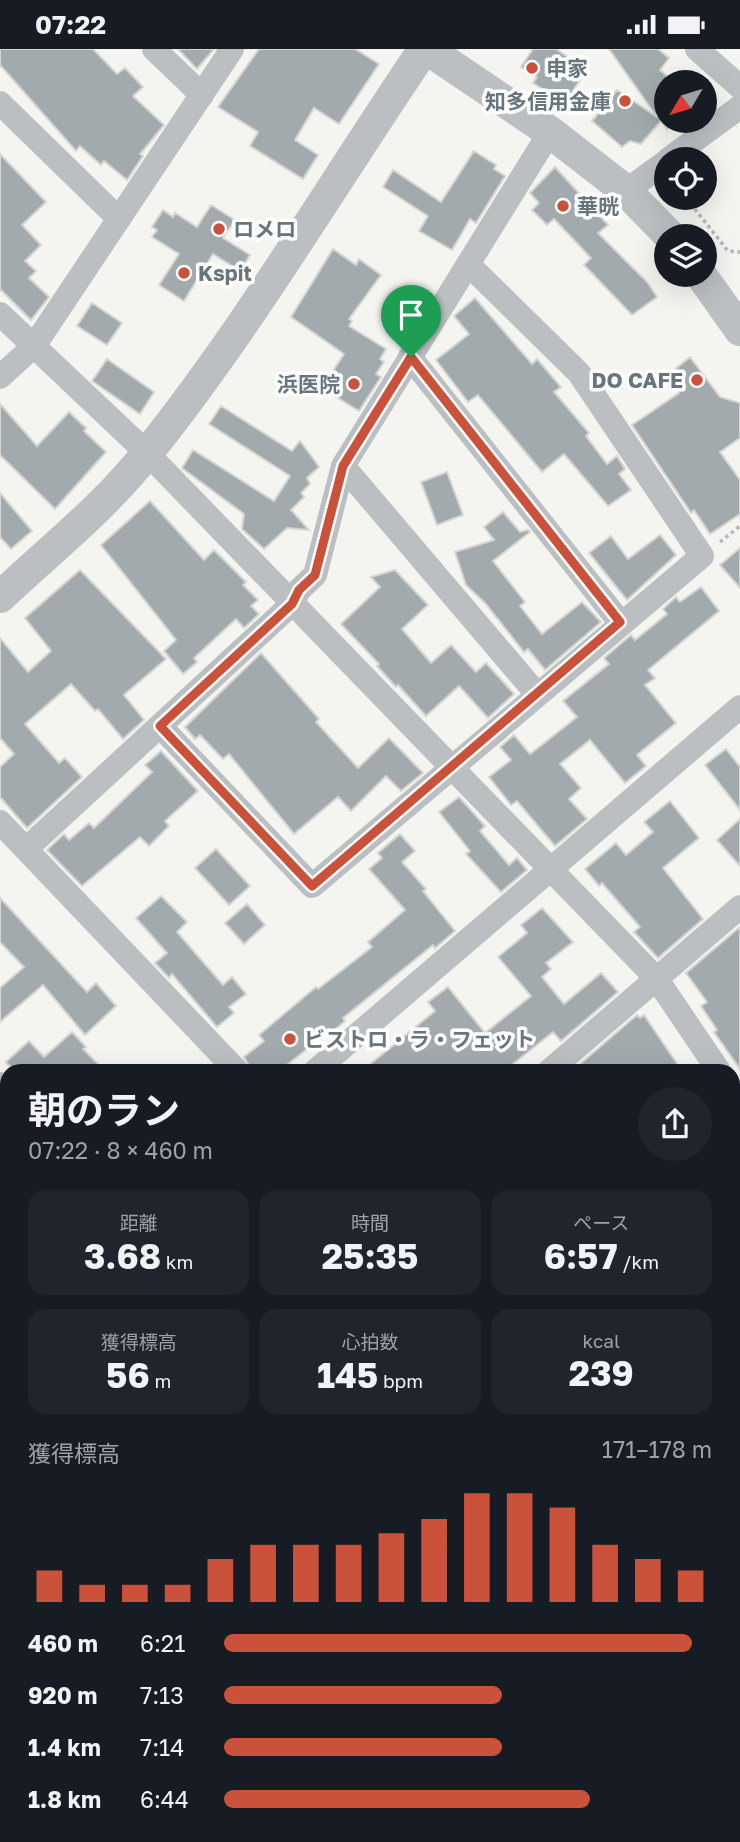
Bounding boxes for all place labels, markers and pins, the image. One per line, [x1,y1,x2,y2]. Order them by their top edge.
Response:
place label: 申家 [546,55,588,81]
marker: 申家 [524,60,540,76]
place label: 知多信用金庫 [485,88,611,114]
marker: 知多信用金庫 [617,93,633,109]
place label: 華晄 [577,193,619,219]
marker: 華晄 [555,198,571,214]
place label: ロメロ [233,216,296,242]
marker: ロメロ [211,221,227,237]
place label: Kspit [198,260,252,286]
marker: Kspit [176,265,192,281]
pin [381,285,441,357]
place label: DO CAFE [592,367,683,393]
place label: 浜医院 [277,371,340,397]
marker: DO CAFE [689,372,705,388]
marker: 浜医院 [346,376,362,392]
place label: ビストロ・ラ・フェット [304,1026,535,1052]
marker: ビストロ・ラ・フェット [282,1031,298,1047]

